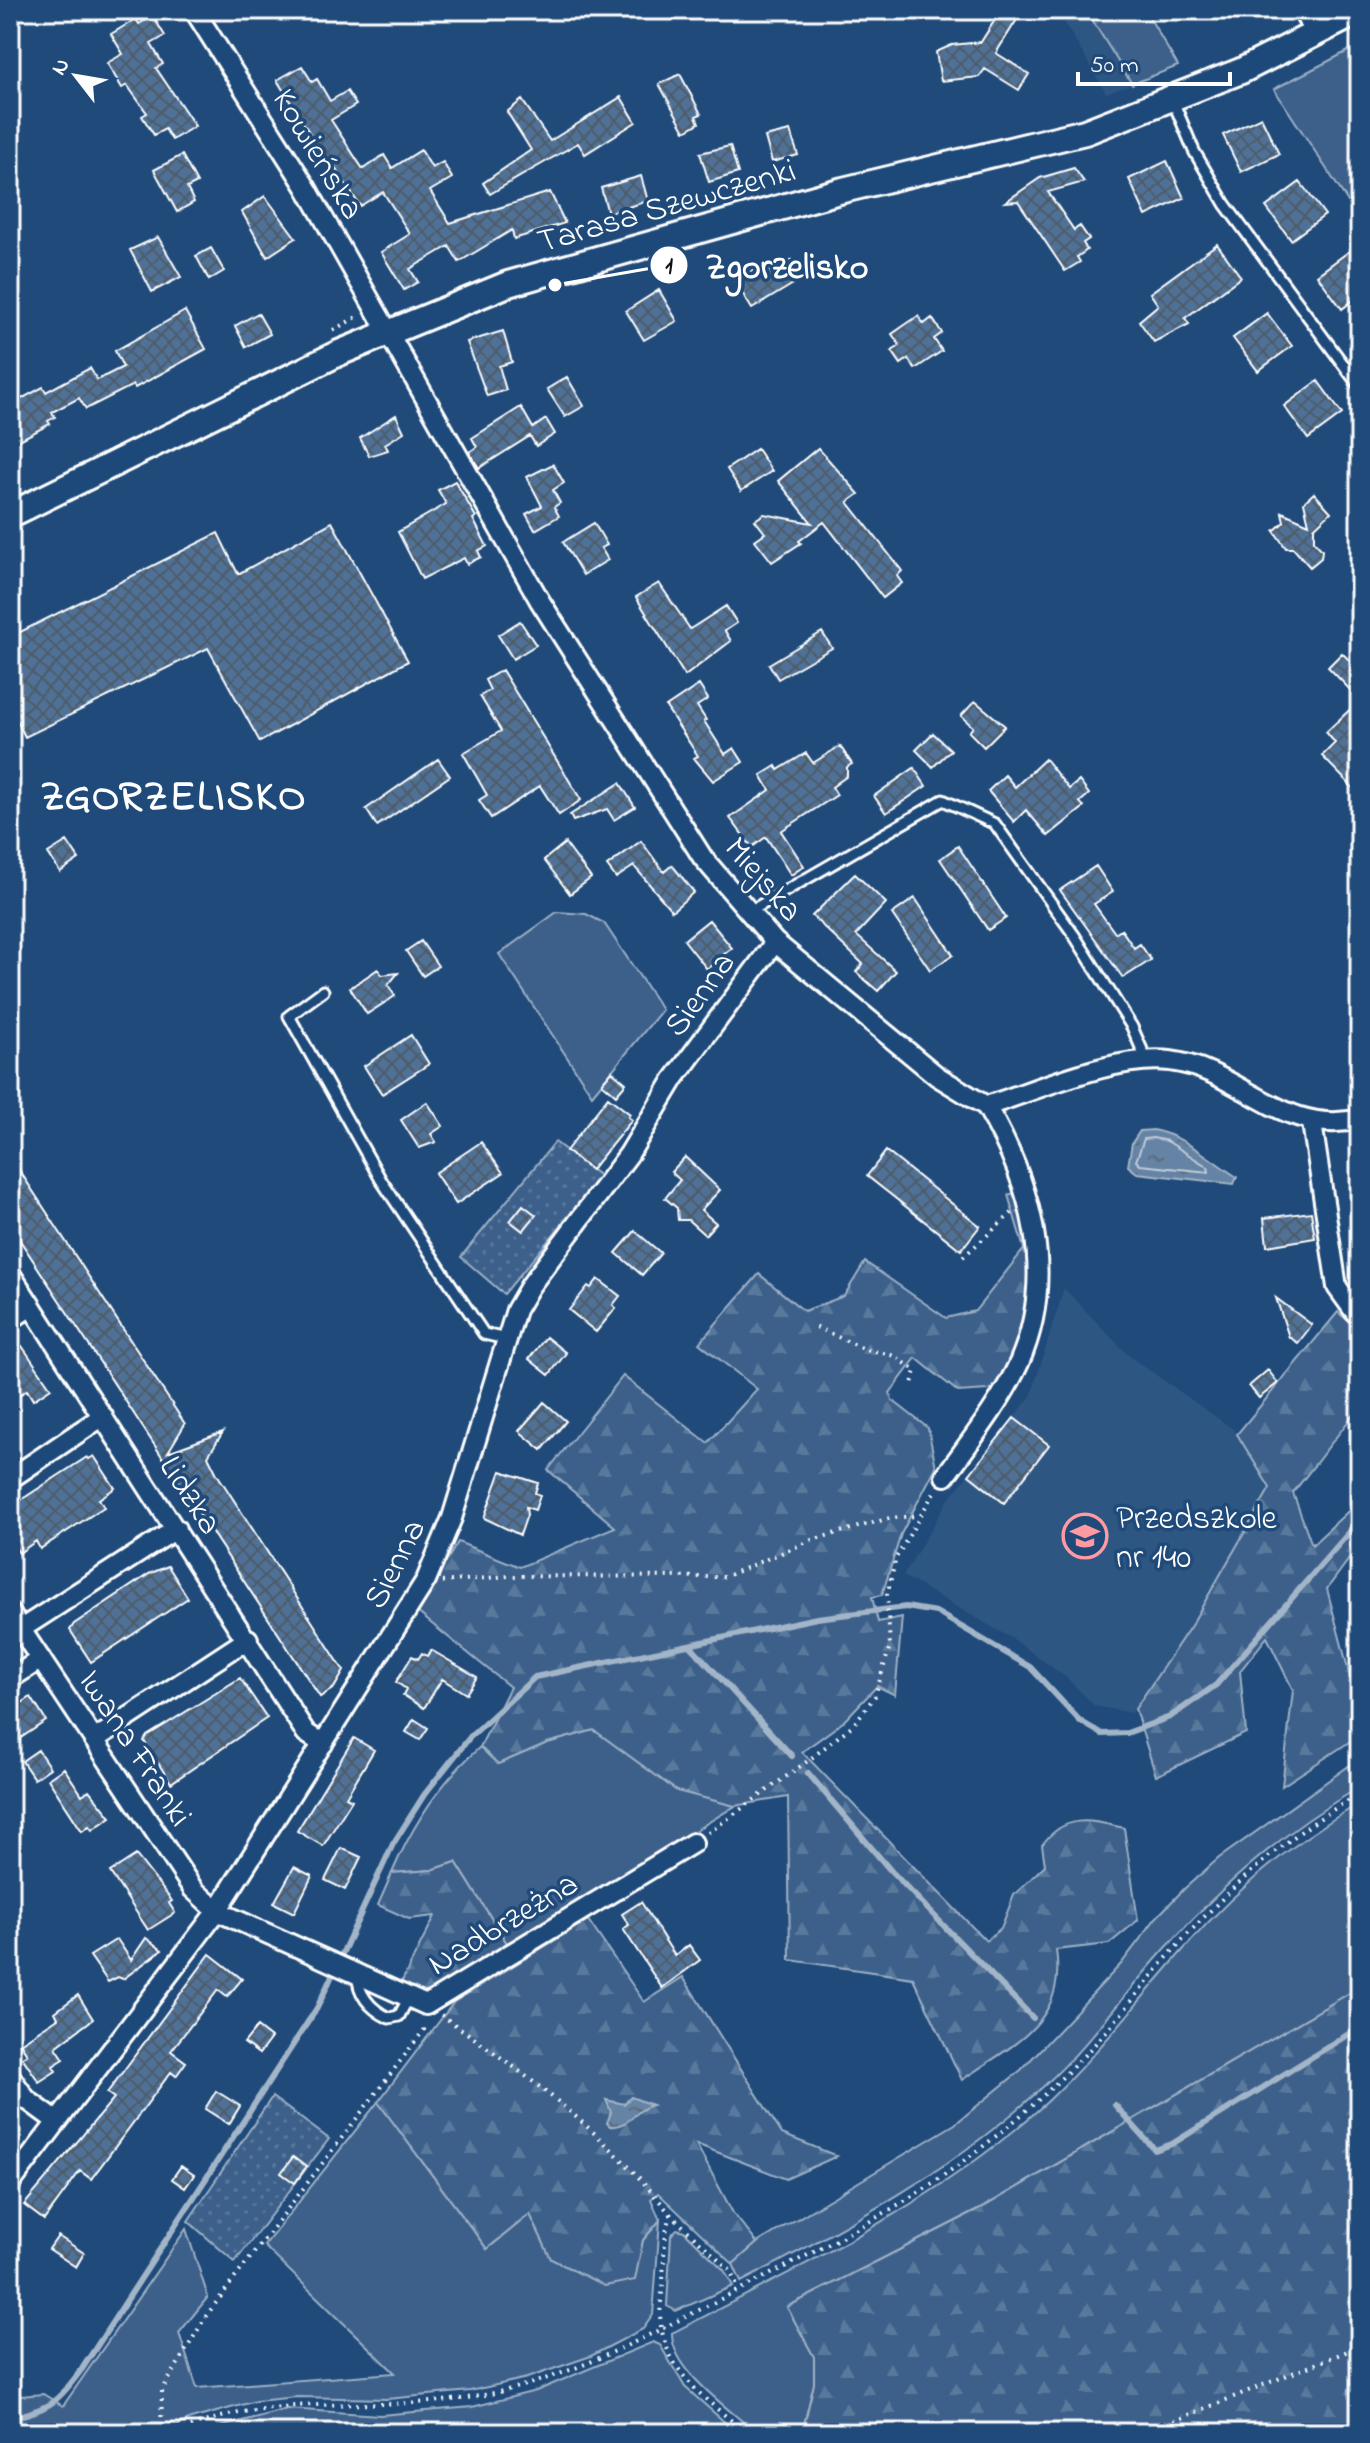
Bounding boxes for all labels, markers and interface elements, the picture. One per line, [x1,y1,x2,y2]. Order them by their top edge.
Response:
north arrow [36,36,116,116]
scale bar [1078,36,1230,86]
text: 50 m [1090,49,1139,84]
text: N [44,53,79,82]
street label: Kowieńska [258,80,375,230]
street label: Tarasa Szewczenki [532,147,802,269]
callout: Zgorzelisko [649,235,884,295]
text: Zgorzelisko [705,243,869,297]
text: 1 [665,250,673,285]
district label: ZGORZELISKO [40,768,308,829]
street label: Miejska [711,827,813,935]
street label: Sienna [653,942,749,1049]
street label: Lidzka [144,1447,233,1546]
place label: Przedszkole nr 140 [1116,1495,1278,1584]
street label: Sienna [353,1511,440,1619]
school or university icon: Przedszkole nr 140 [1061,1512,1109,1560]
street label: Iwana Franki [64,1661,203,1838]
street label: Nadbrzeżna [419,1861,589,1990]

